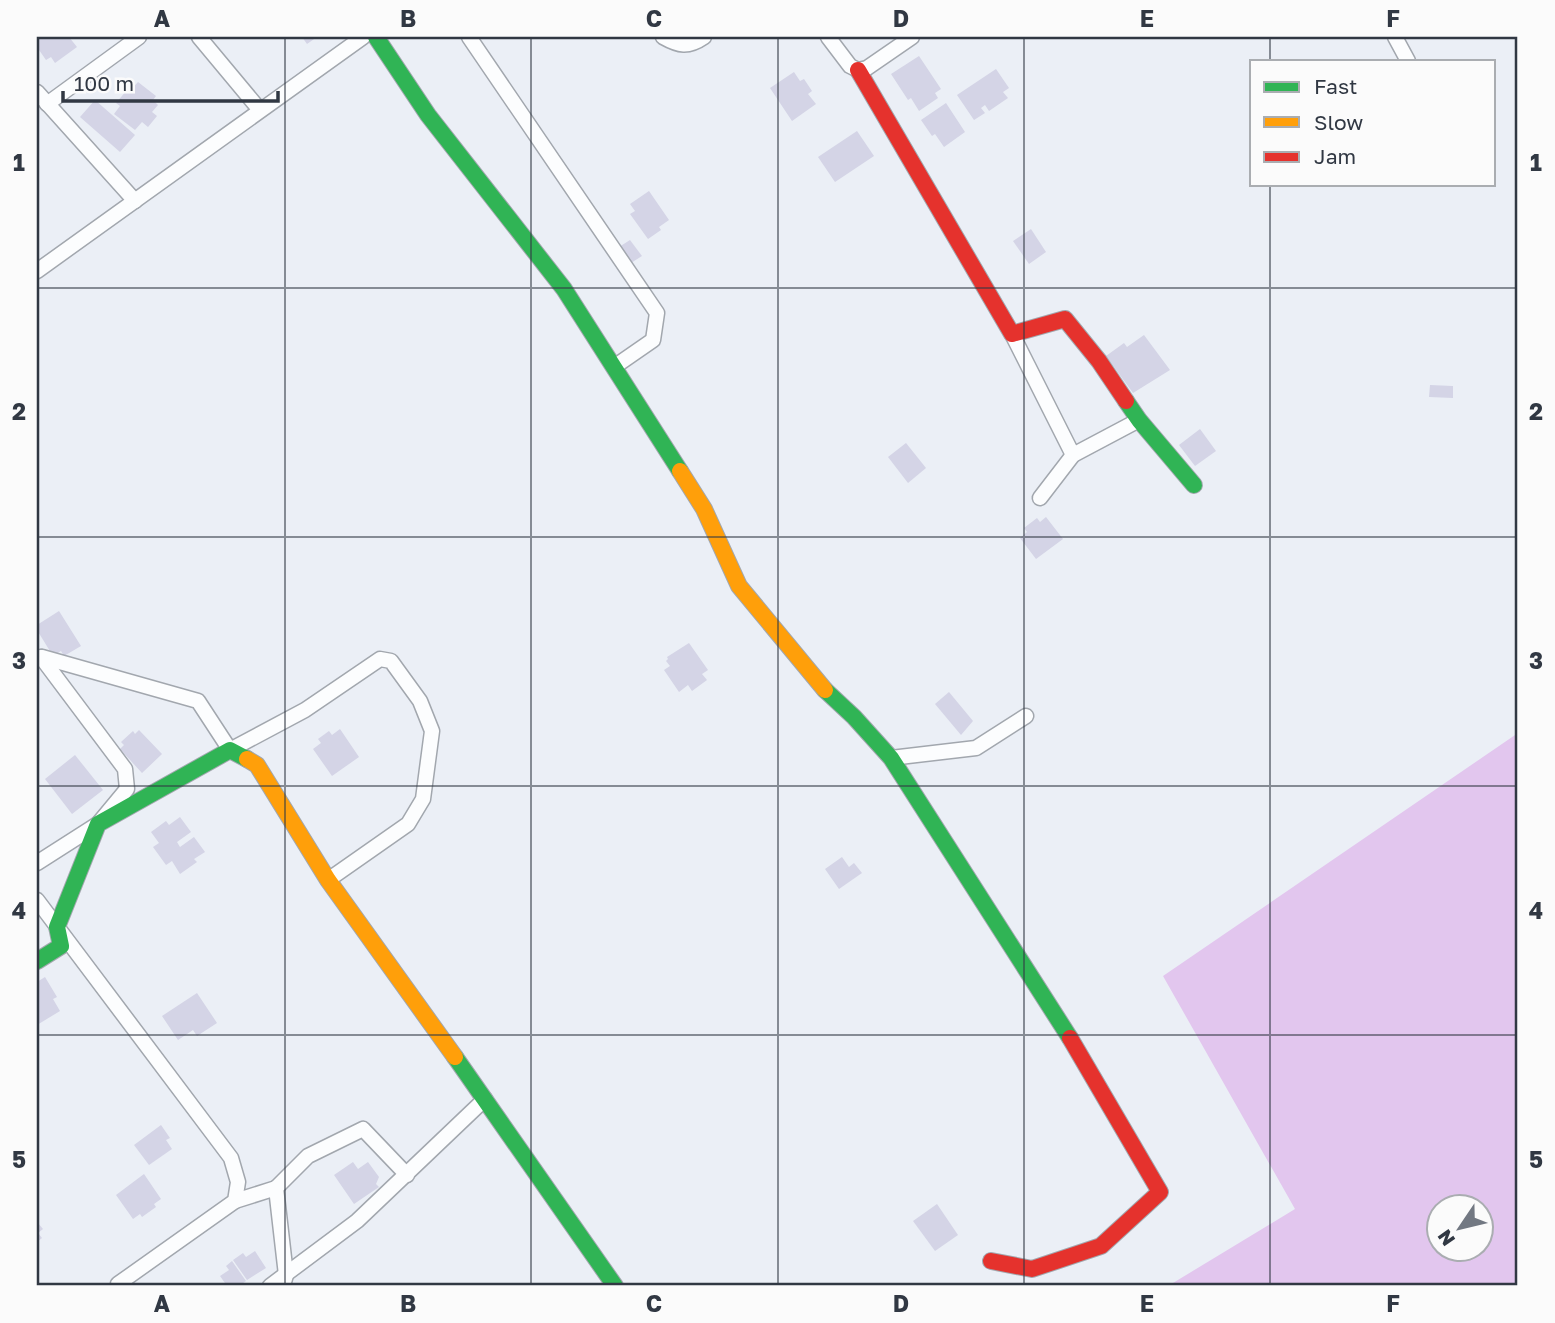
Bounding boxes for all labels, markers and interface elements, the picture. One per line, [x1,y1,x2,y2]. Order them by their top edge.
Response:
text: A [154,4,171,32]
text: B [400,4,416,32]
text: C [646,4,662,32]
text: D [893,4,909,32]
text: E [1140,4,1154,32]
text: F [1386,4,1400,32]
scale bar [63,60,278,104]
legend [1250,60,1496,186]
text: 100 m [74,70,134,96]
text: Fast [1314,73,1357,99]
text: Slow [1314,109,1363,135]
text: Jam [1314,143,1356,169]
text: 1 [13,148,25,176]
text: 1 [1530,148,1542,176]
text: 2 [12,397,26,425]
text: 2 [1529,397,1543,425]
text: 3 [12,646,26,674]
text: 3 [1529,646,1543,674]
text: 4 [12,896,26,924]
text: 4 [1529,896,1543,924]
text: 5 [12,1145,26,1173]
text: 5 [1529,1145,1543,1173]
north arrow [1426,1194,1496,1264]
text: N [1432,1226,1459,1251]
text: A [154,1289,171,1317]
text: B [400,1289,416,1317]
text: C [646,1289,662,1317]
text: D [893,1289,909,1317]
text: E [1140,1289,1154,1317]
text: F [1386,1289,1400,1317]

